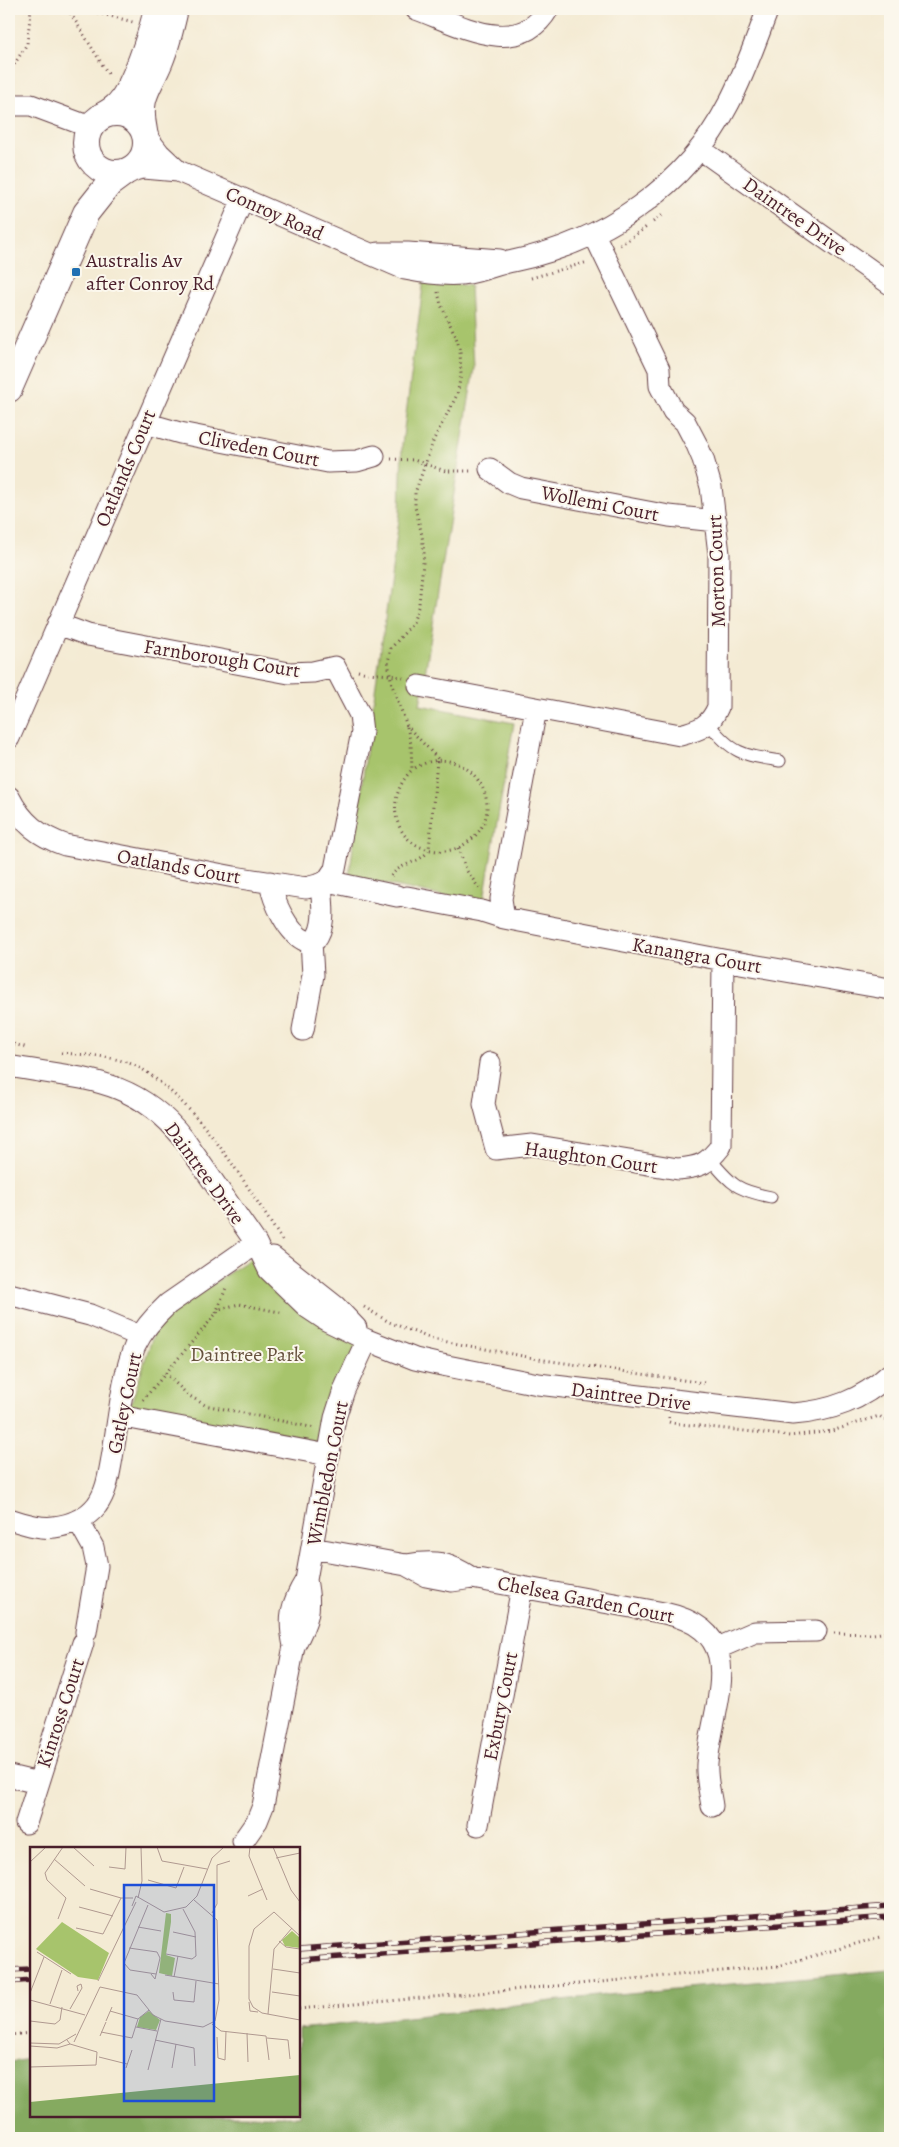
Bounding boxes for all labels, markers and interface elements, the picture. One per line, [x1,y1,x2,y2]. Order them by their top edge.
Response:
street label: Daintree Drive [737,171,852,262]
street label: Conroy Road [221,180,328,247]
place label: Australis Av after Conroy Rd [85,247,215,297]
marker: Australis Av after Conroy Rd [70,266,82,278]
street label: Oatlands Court [89,405,162,531]
street label: Cliveden Court [196,424,322,473]
street label: Wollemi Court [538,479,661,528]
street label: Morton Court [701,514,732,628]
street label: Farnborough Court [142,633,302,684]
street label: Oatlands Court [115,842,243,891]
street label: Kanangra Court [630,931,764,980]
street label: Daintree Drive [158,1116,251,1230]
street label: Haughton Court [523,1135,660,1180]
park label: Daintree Park [190,1341,304,1368]
street label: Gatley Court [101,1350,148,1456]
street label: Daintree Drive [569,1376,693,1417]
street label: Wimbledon Court [300,1398,355,1549]
street label: Chelsea Garden Court [495,1569,677,1630]
street label: Exbury Court [477,1649,524,1763]
street label: Kinross Court [30,1654,91,1771]
inset map [30,1847,300,2117]

